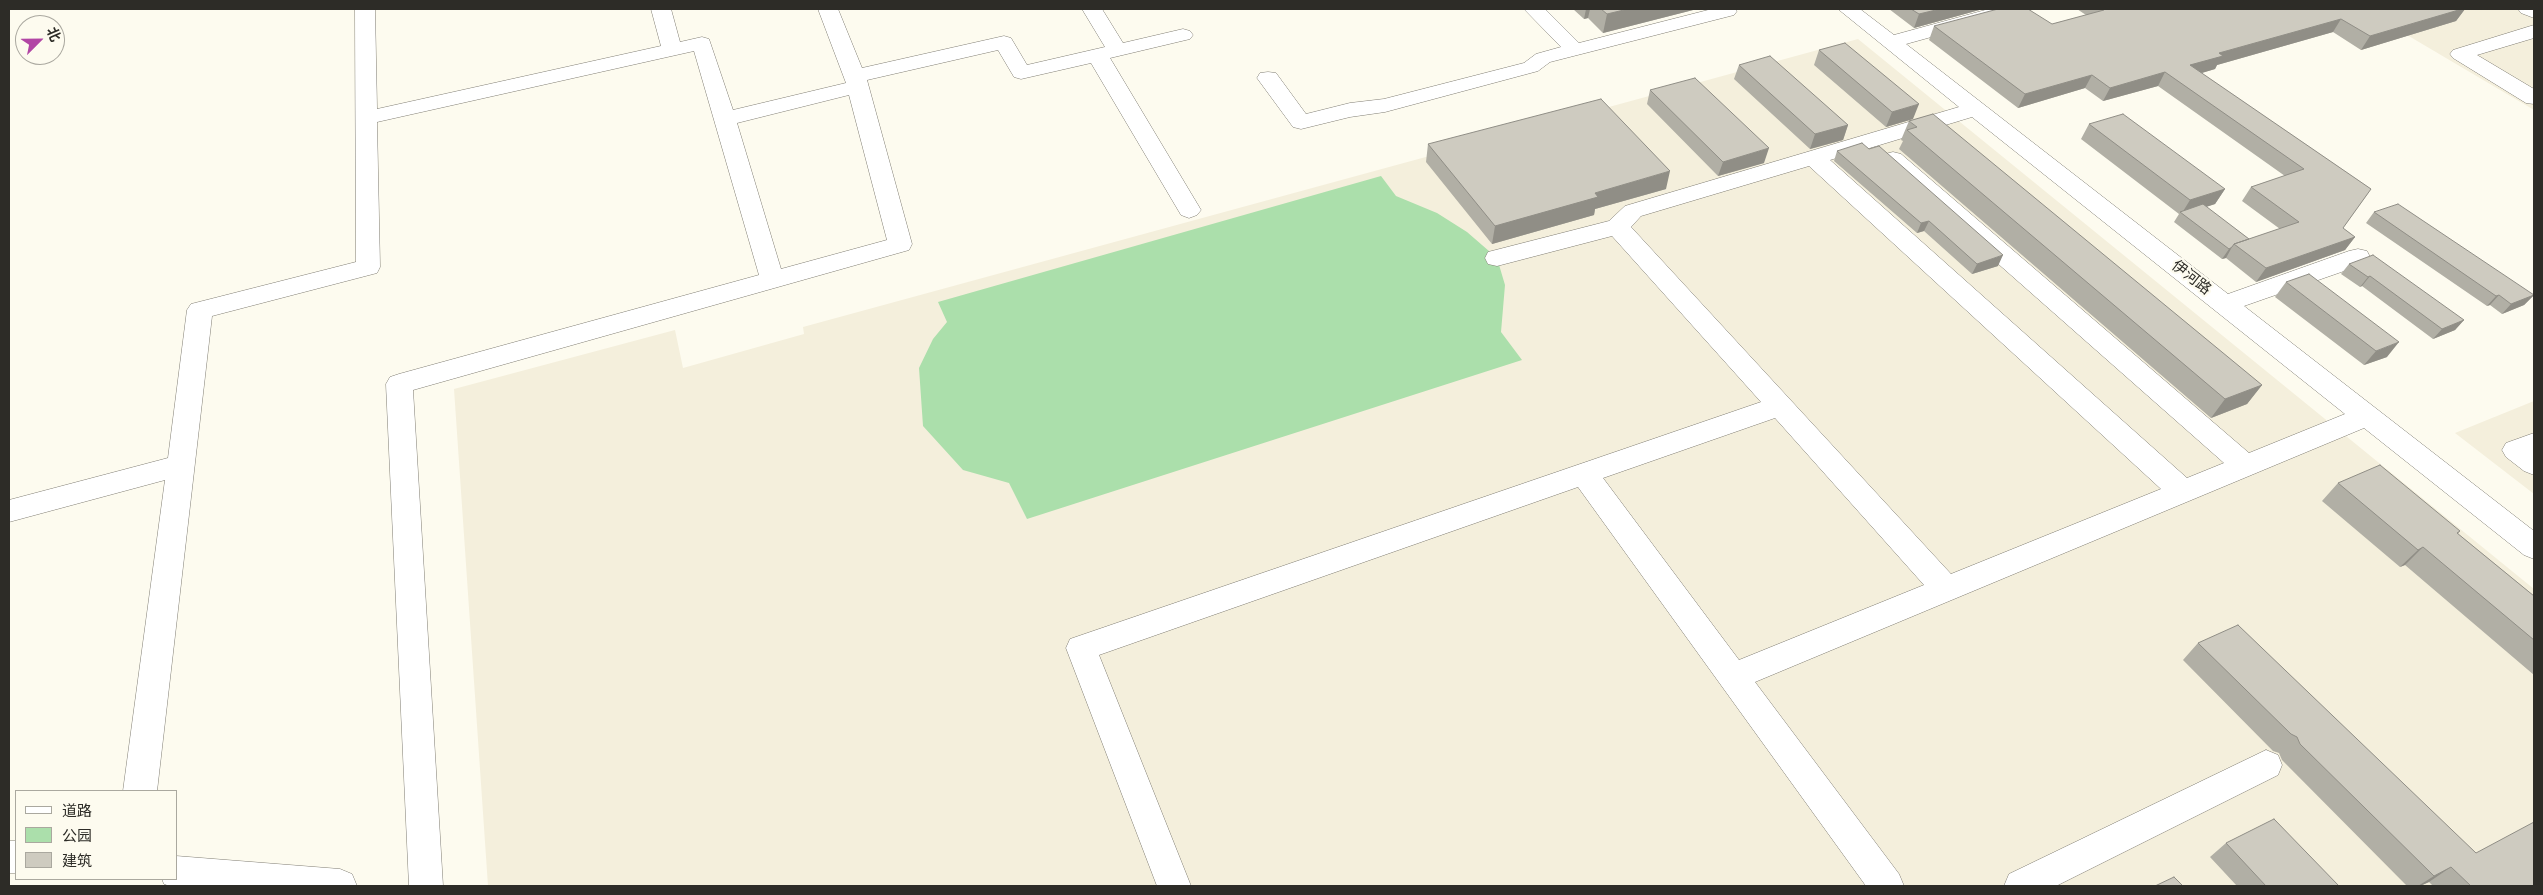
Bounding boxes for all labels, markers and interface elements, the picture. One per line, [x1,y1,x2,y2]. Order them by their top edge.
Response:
north arrow [15,15,65,65]
text: 北 [43,25,64,44]
street label: 伊河路 [2168,257,2214,299]
legend [15,790,178,880]
text: 道路 [62,802,92,820]
text: 公园 [62,827,92,845]
text: 建筑 [62,852,92,870]

